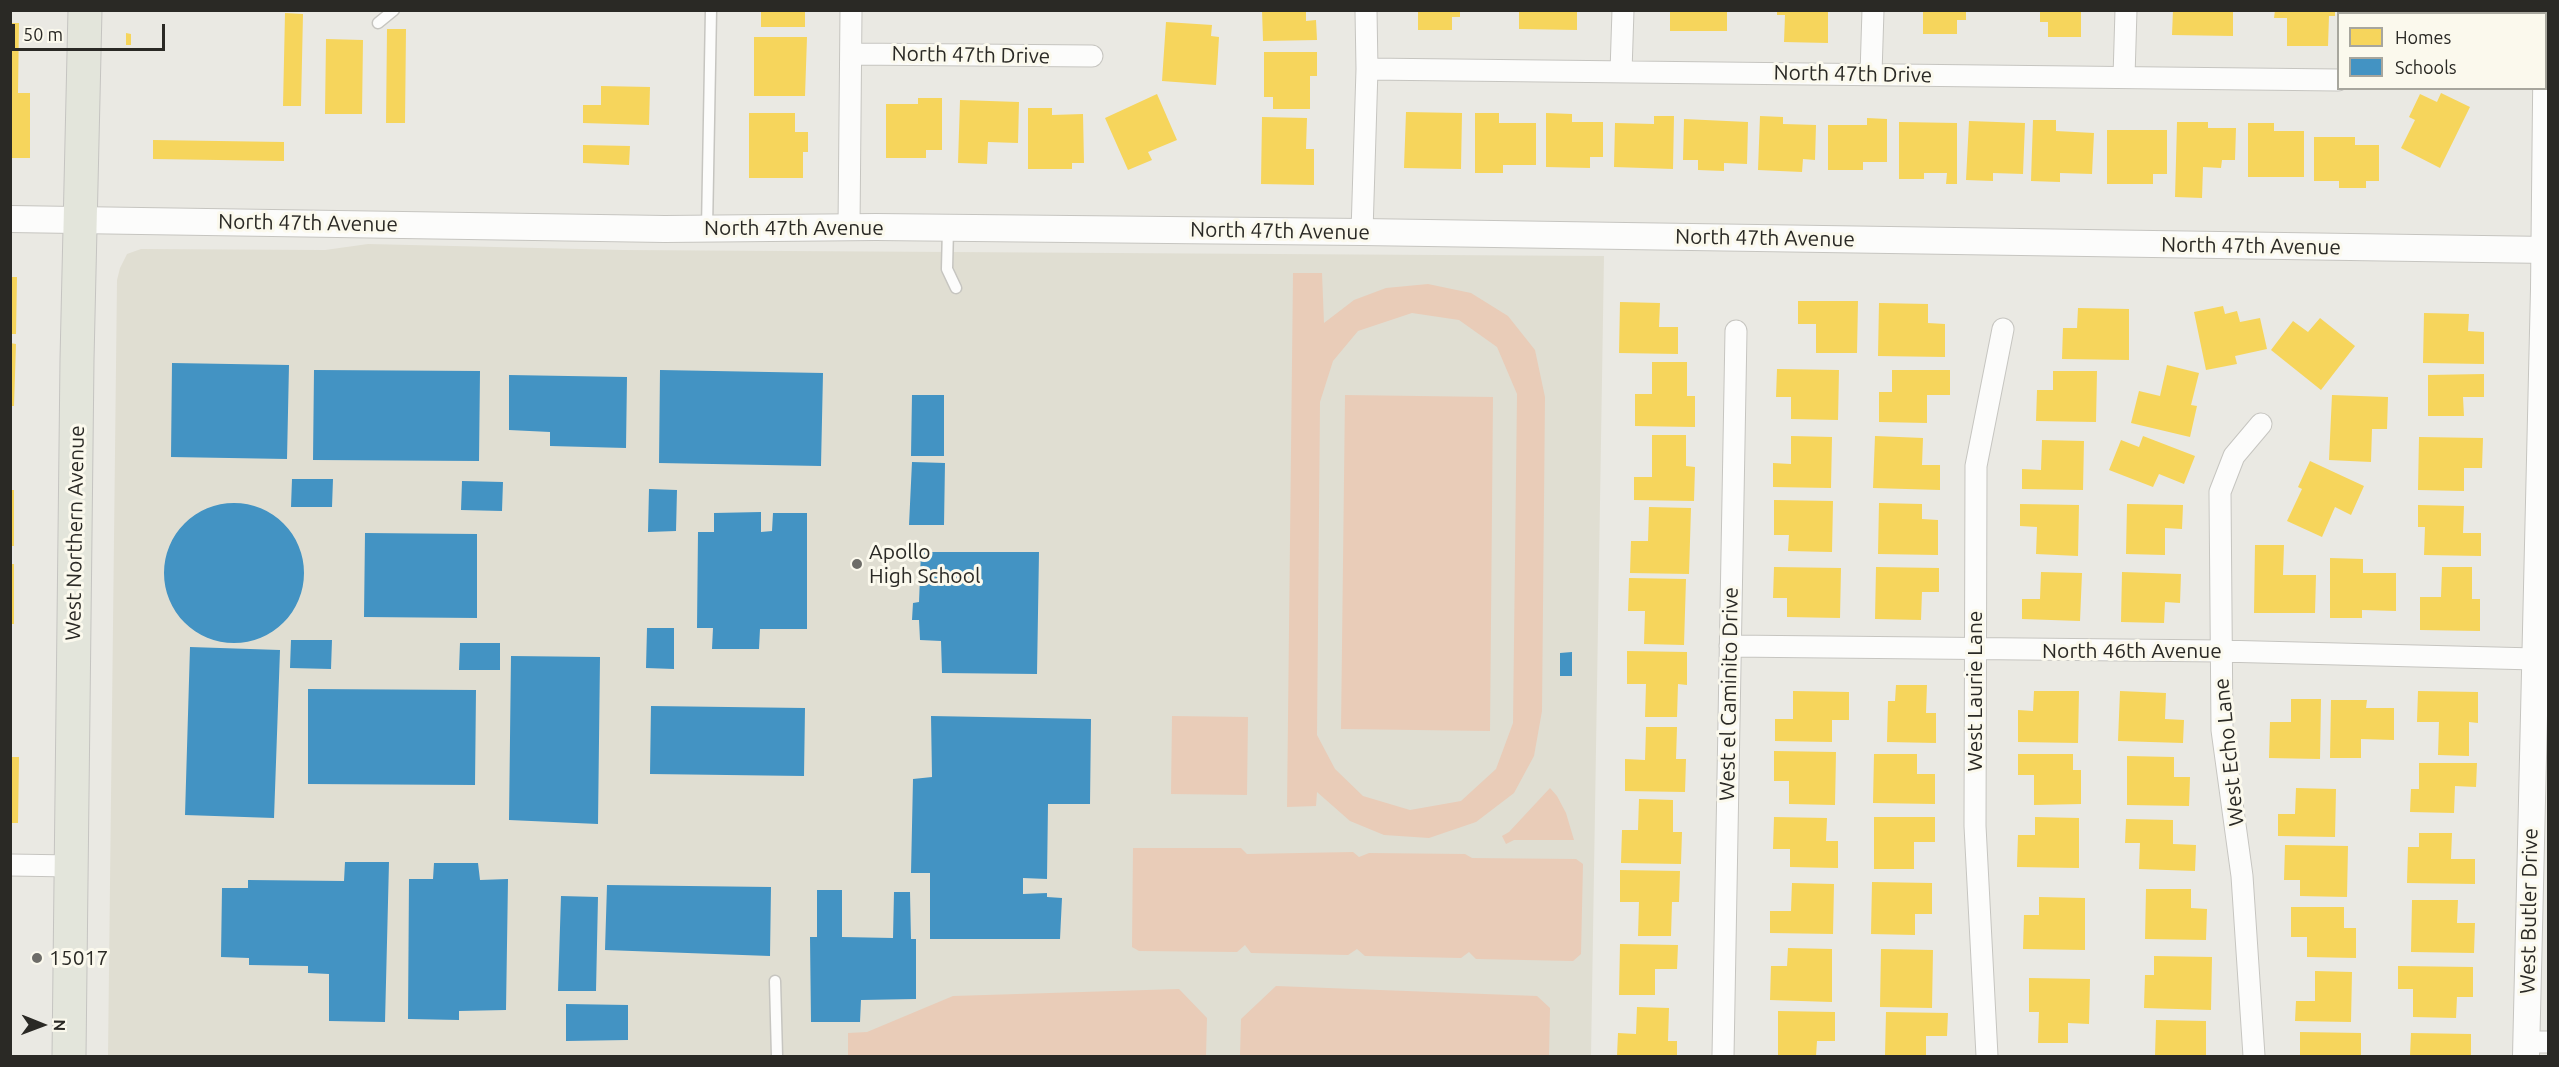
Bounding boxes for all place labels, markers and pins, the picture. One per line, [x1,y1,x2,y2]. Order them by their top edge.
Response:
place label: Apollo High School [869,539,980,589]
marker: Apollo High School [850,557,864,571]
place label: 15017 [49,945,108,971]
marker: 15017 [30,951,44,965]

